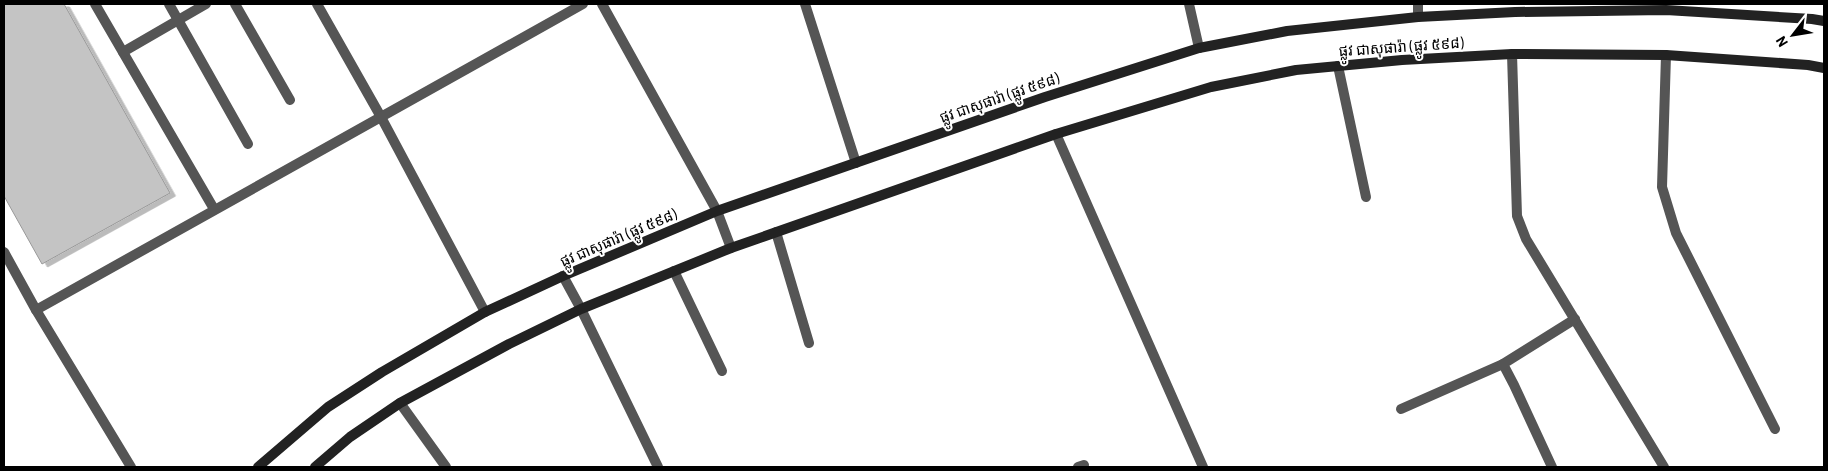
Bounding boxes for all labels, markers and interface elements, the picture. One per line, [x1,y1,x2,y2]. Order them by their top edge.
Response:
north arrow [1768,10,1818,60]
street label: ផ្លូវ ជាសុផារ៉ា (ផ្លូវ ៥៩៨) [1338,33,1464,65]
text: N [1772,34,1791,50]
street label: ផ្លូវ ជាសុផារ៉ា (ផ្លូវ ៥៩៨) [937,68,1063,131]
street label: ផ្លូវ ជាសុផារ៉ា (ផ្លូវ ៥៩៨) [557,204,681,275]

